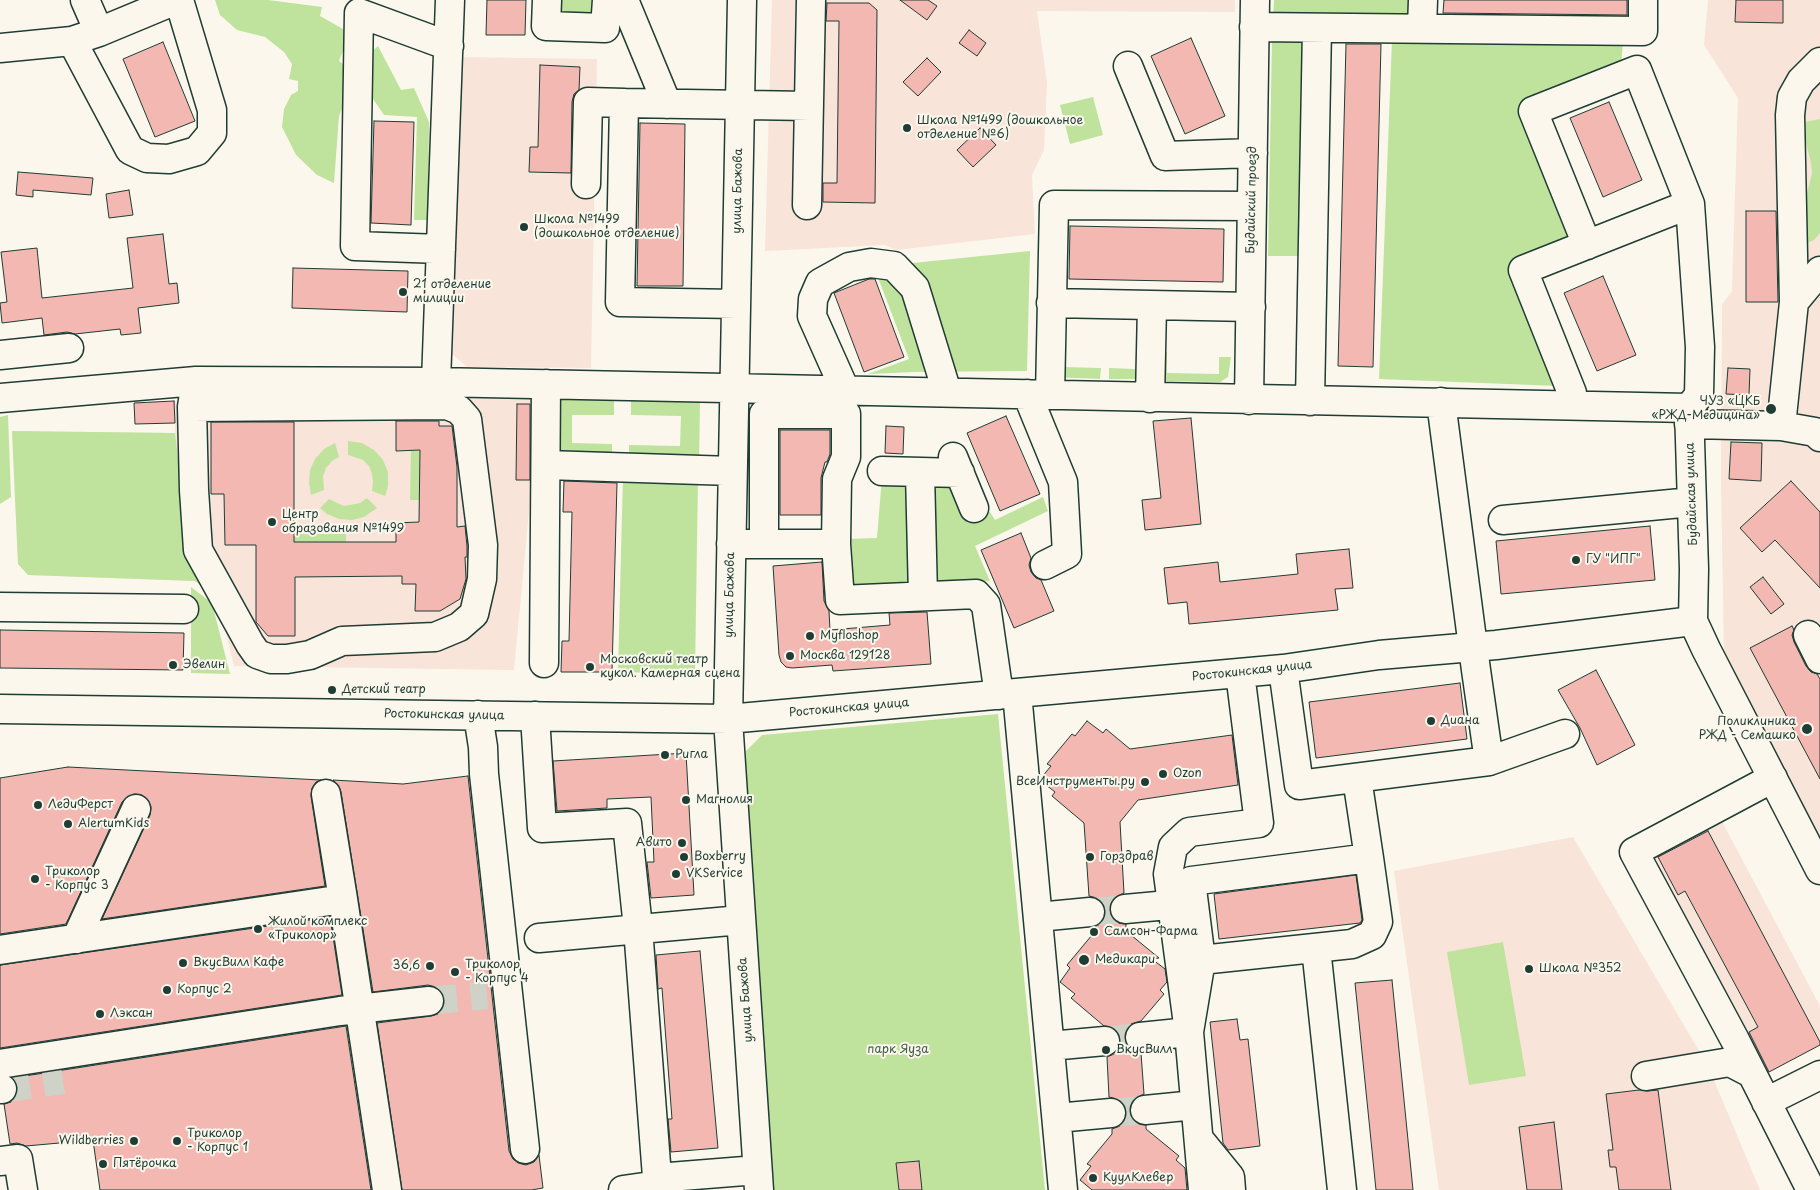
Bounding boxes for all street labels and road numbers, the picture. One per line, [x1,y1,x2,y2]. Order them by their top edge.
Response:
street label: Будайский проезд [1244,146,1260,254]
street label: улица Бажова [730,148,746,234]
street label: Будайская улица [1683,442,1701,546]
street label: улица Бажова [722,552,738,638]
street label: Ростокинская улица [1191,658,1313,684]
street label: Ростокинская улица [788,696,910,720]
street label: Ростокинская улица [384,707,504,723]
street label: улица Бажова [736,957,756,1043]

